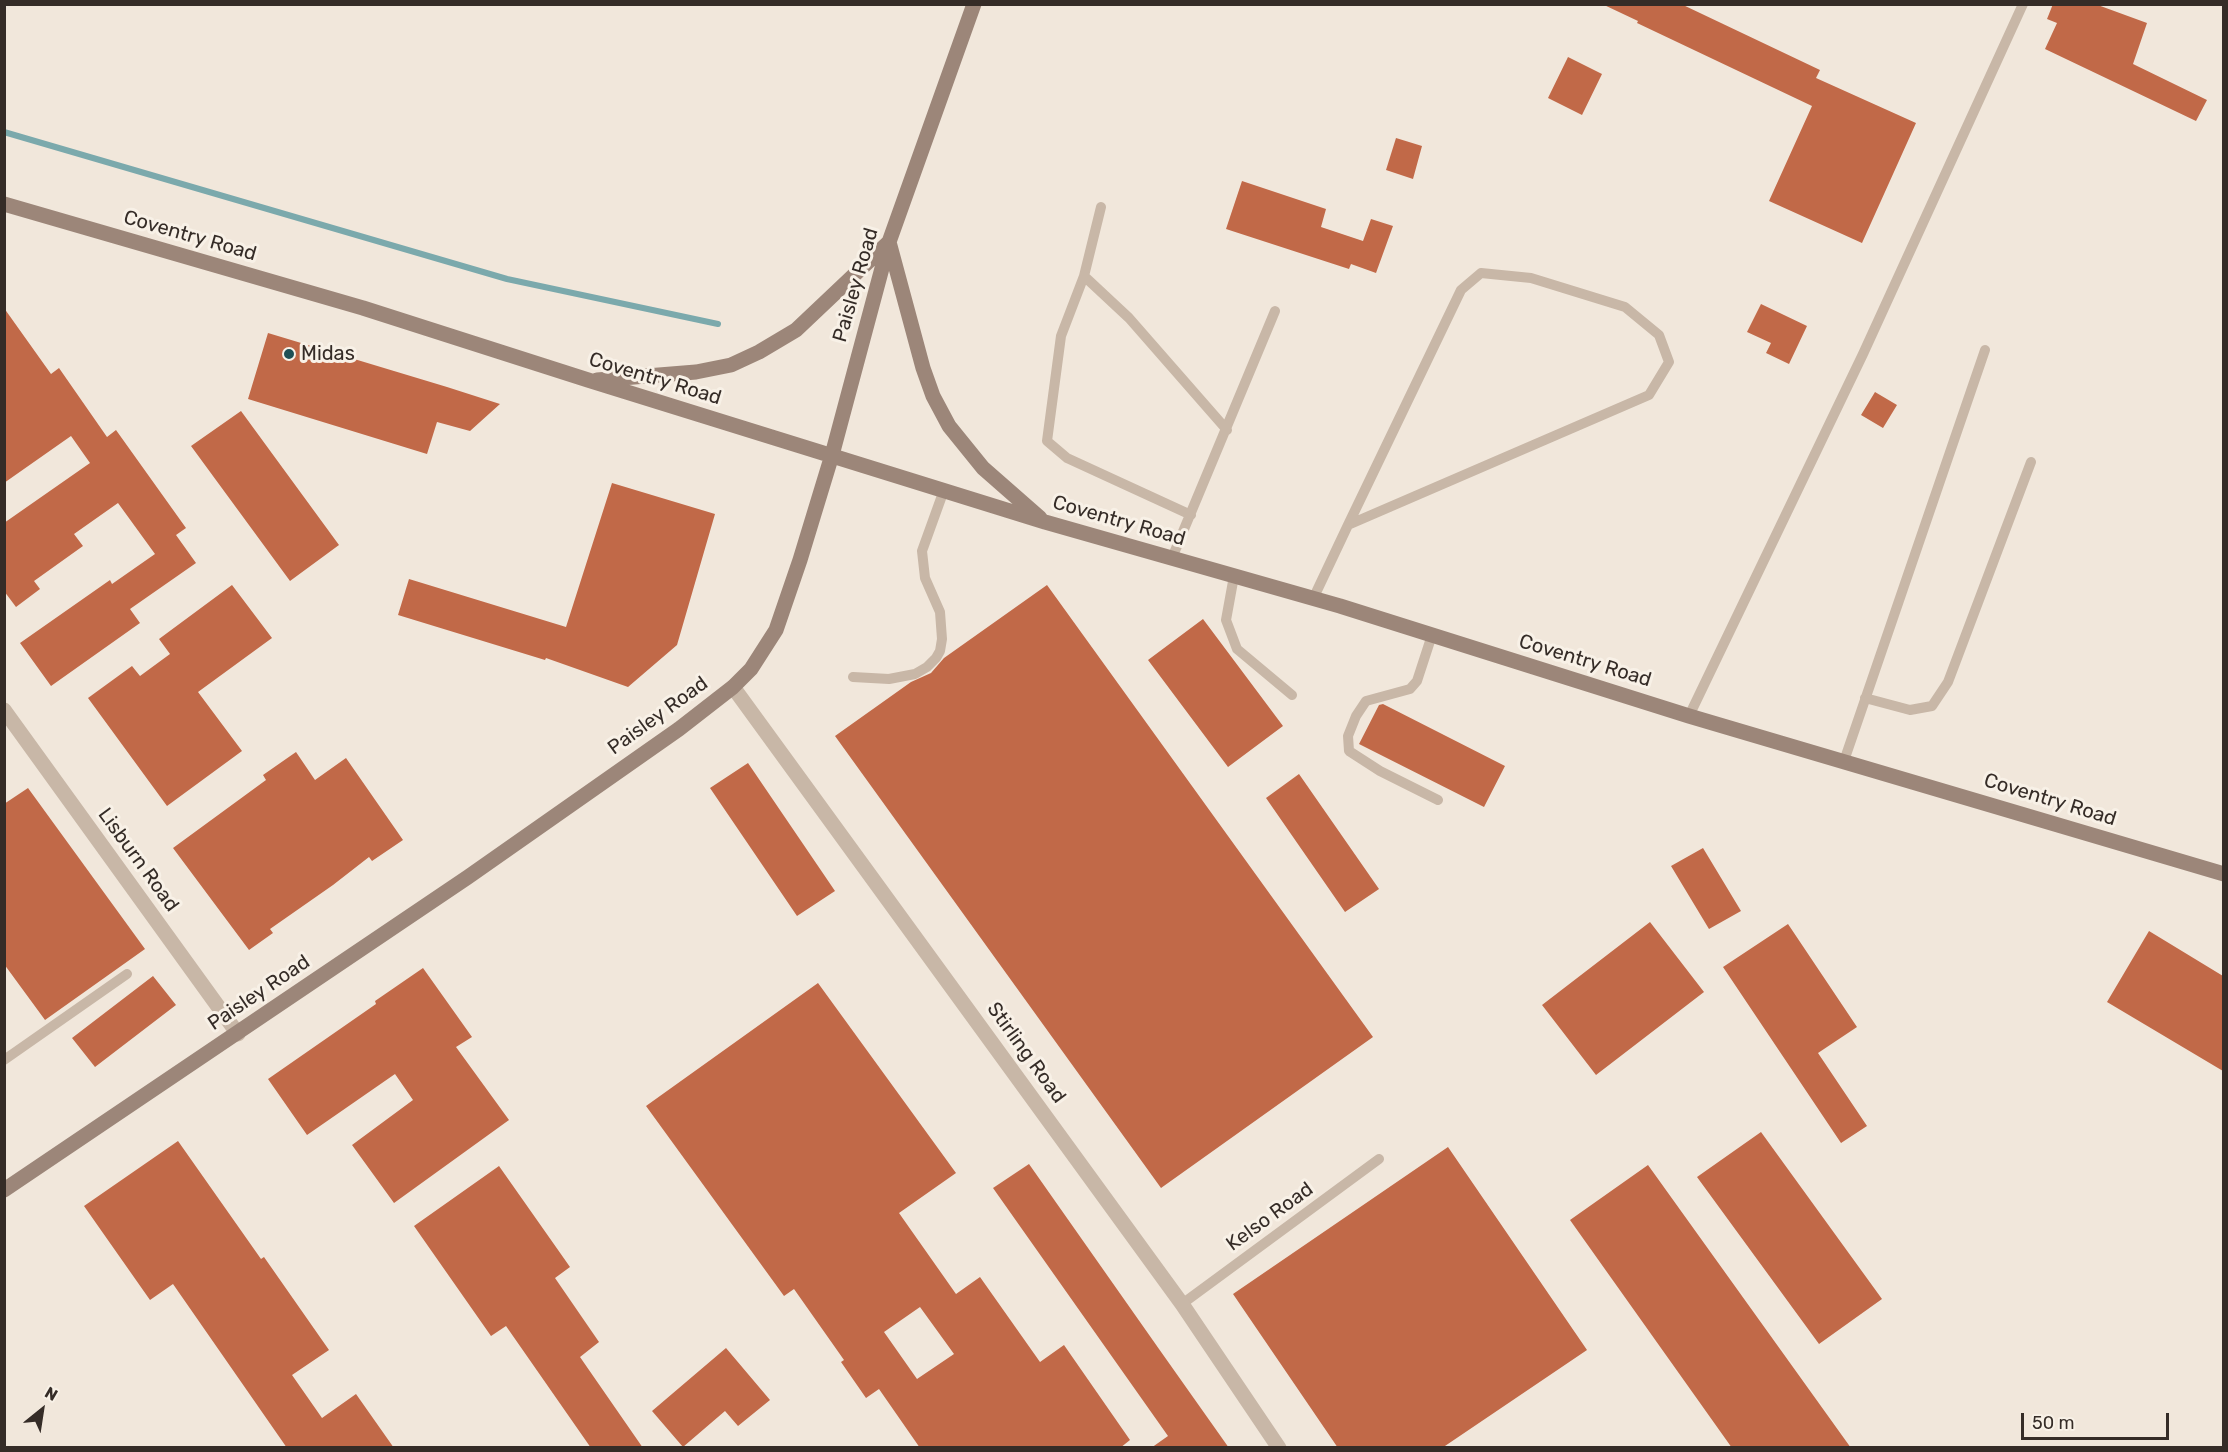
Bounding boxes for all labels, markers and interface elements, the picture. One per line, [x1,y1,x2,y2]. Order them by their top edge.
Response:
street label: Coventry Road [121,206,259,266]
street label: Paisley Road [828,225,884,345]
place label: Midas [301,342,355,366]
marker: Midas [282,347,296,361]
street label: Coventry Road [586,347,724,411]
street label: Coventry Road [1050,491,1188,551]
street label: Coventry Road [1516,629,1654,693]
street label: Paisley Road [603,672,713,760]
street label: Coventry Road [1981,768,2119,832]
street label: Lisburn Road [92,803,184,917]
street label: Paisley Road [203,950,315,1036]
street label: Stirling Road [981,998,1071,1108]
street label: Kelso Road [1222,1177,1318,1257]
north arrow [12,1380,72,1440]
text: N [42,1383,61,1405]
scale bar [2024,1401,2172,1439]
text: 50 m [2032,1412,2075,1434]

